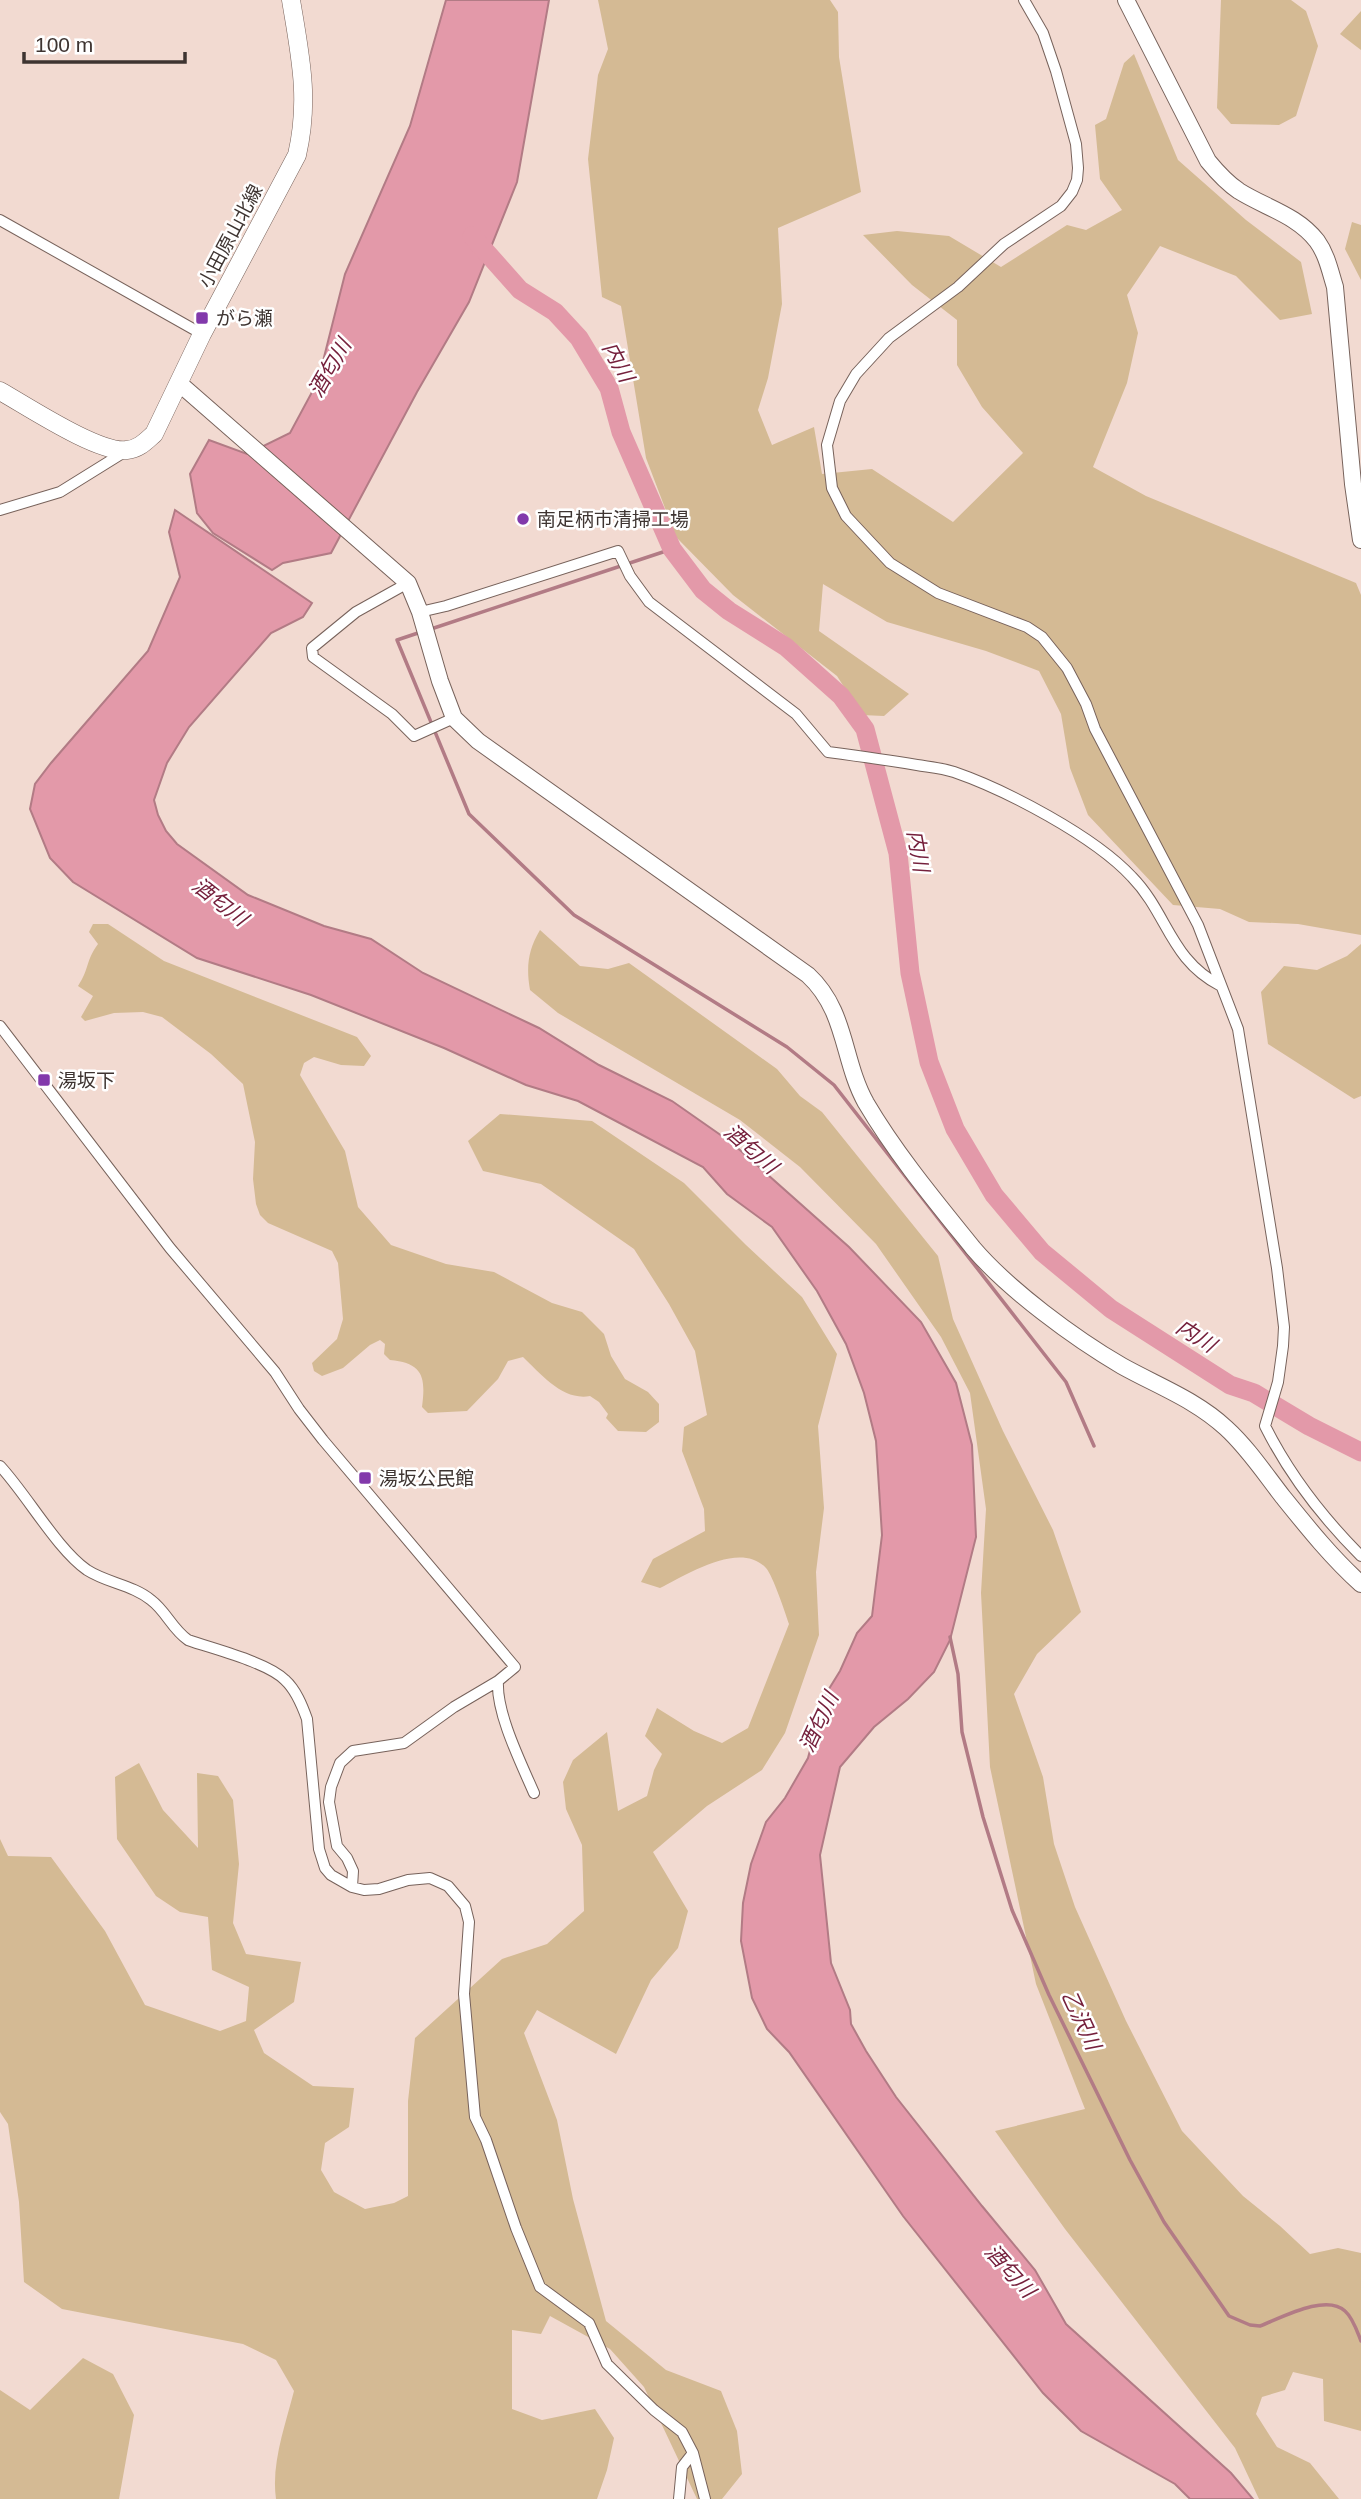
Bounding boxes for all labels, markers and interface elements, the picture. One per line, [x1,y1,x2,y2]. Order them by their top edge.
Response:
scale bar [24,21,186,65]
text: 100 m [35,33,93,56]
street label: 小田原山北線 [194,181,266,291]
place label: がら瀬 [216,308,273,329]
marker: がら瀬 [194,310,210,326]
water label: 酒匂川 [304,333,356,401]
water label: 内川 [598,338,639,387]
place label: 南足柄市清掃工場 [537,509,689,530]
marker: 南足柄市清掃工場 [515,511,531,527]
water label: 内川 [904,828,934,876]
water label: 酒匂川 [188,873,254,931]
place label: 湯坂下 [58,1070,115,1091]
marker: 湯坂下 [36,1072,52,1088]
water label: 酒匂川 [720,1119,784,1179]
water label: 内川 [1172,1315,1222,1358]
place label: 湯坂公民館 [379,1468,474,1489]
marker: 湯坂公民館 [357,1470,373,1486]
water label: 酒匂川 [795,1687,843,1755]
water label: 乙沢川 [1058,1986,1106,2055]
water label: 酒匂川 [981,2240,1041,2303]

